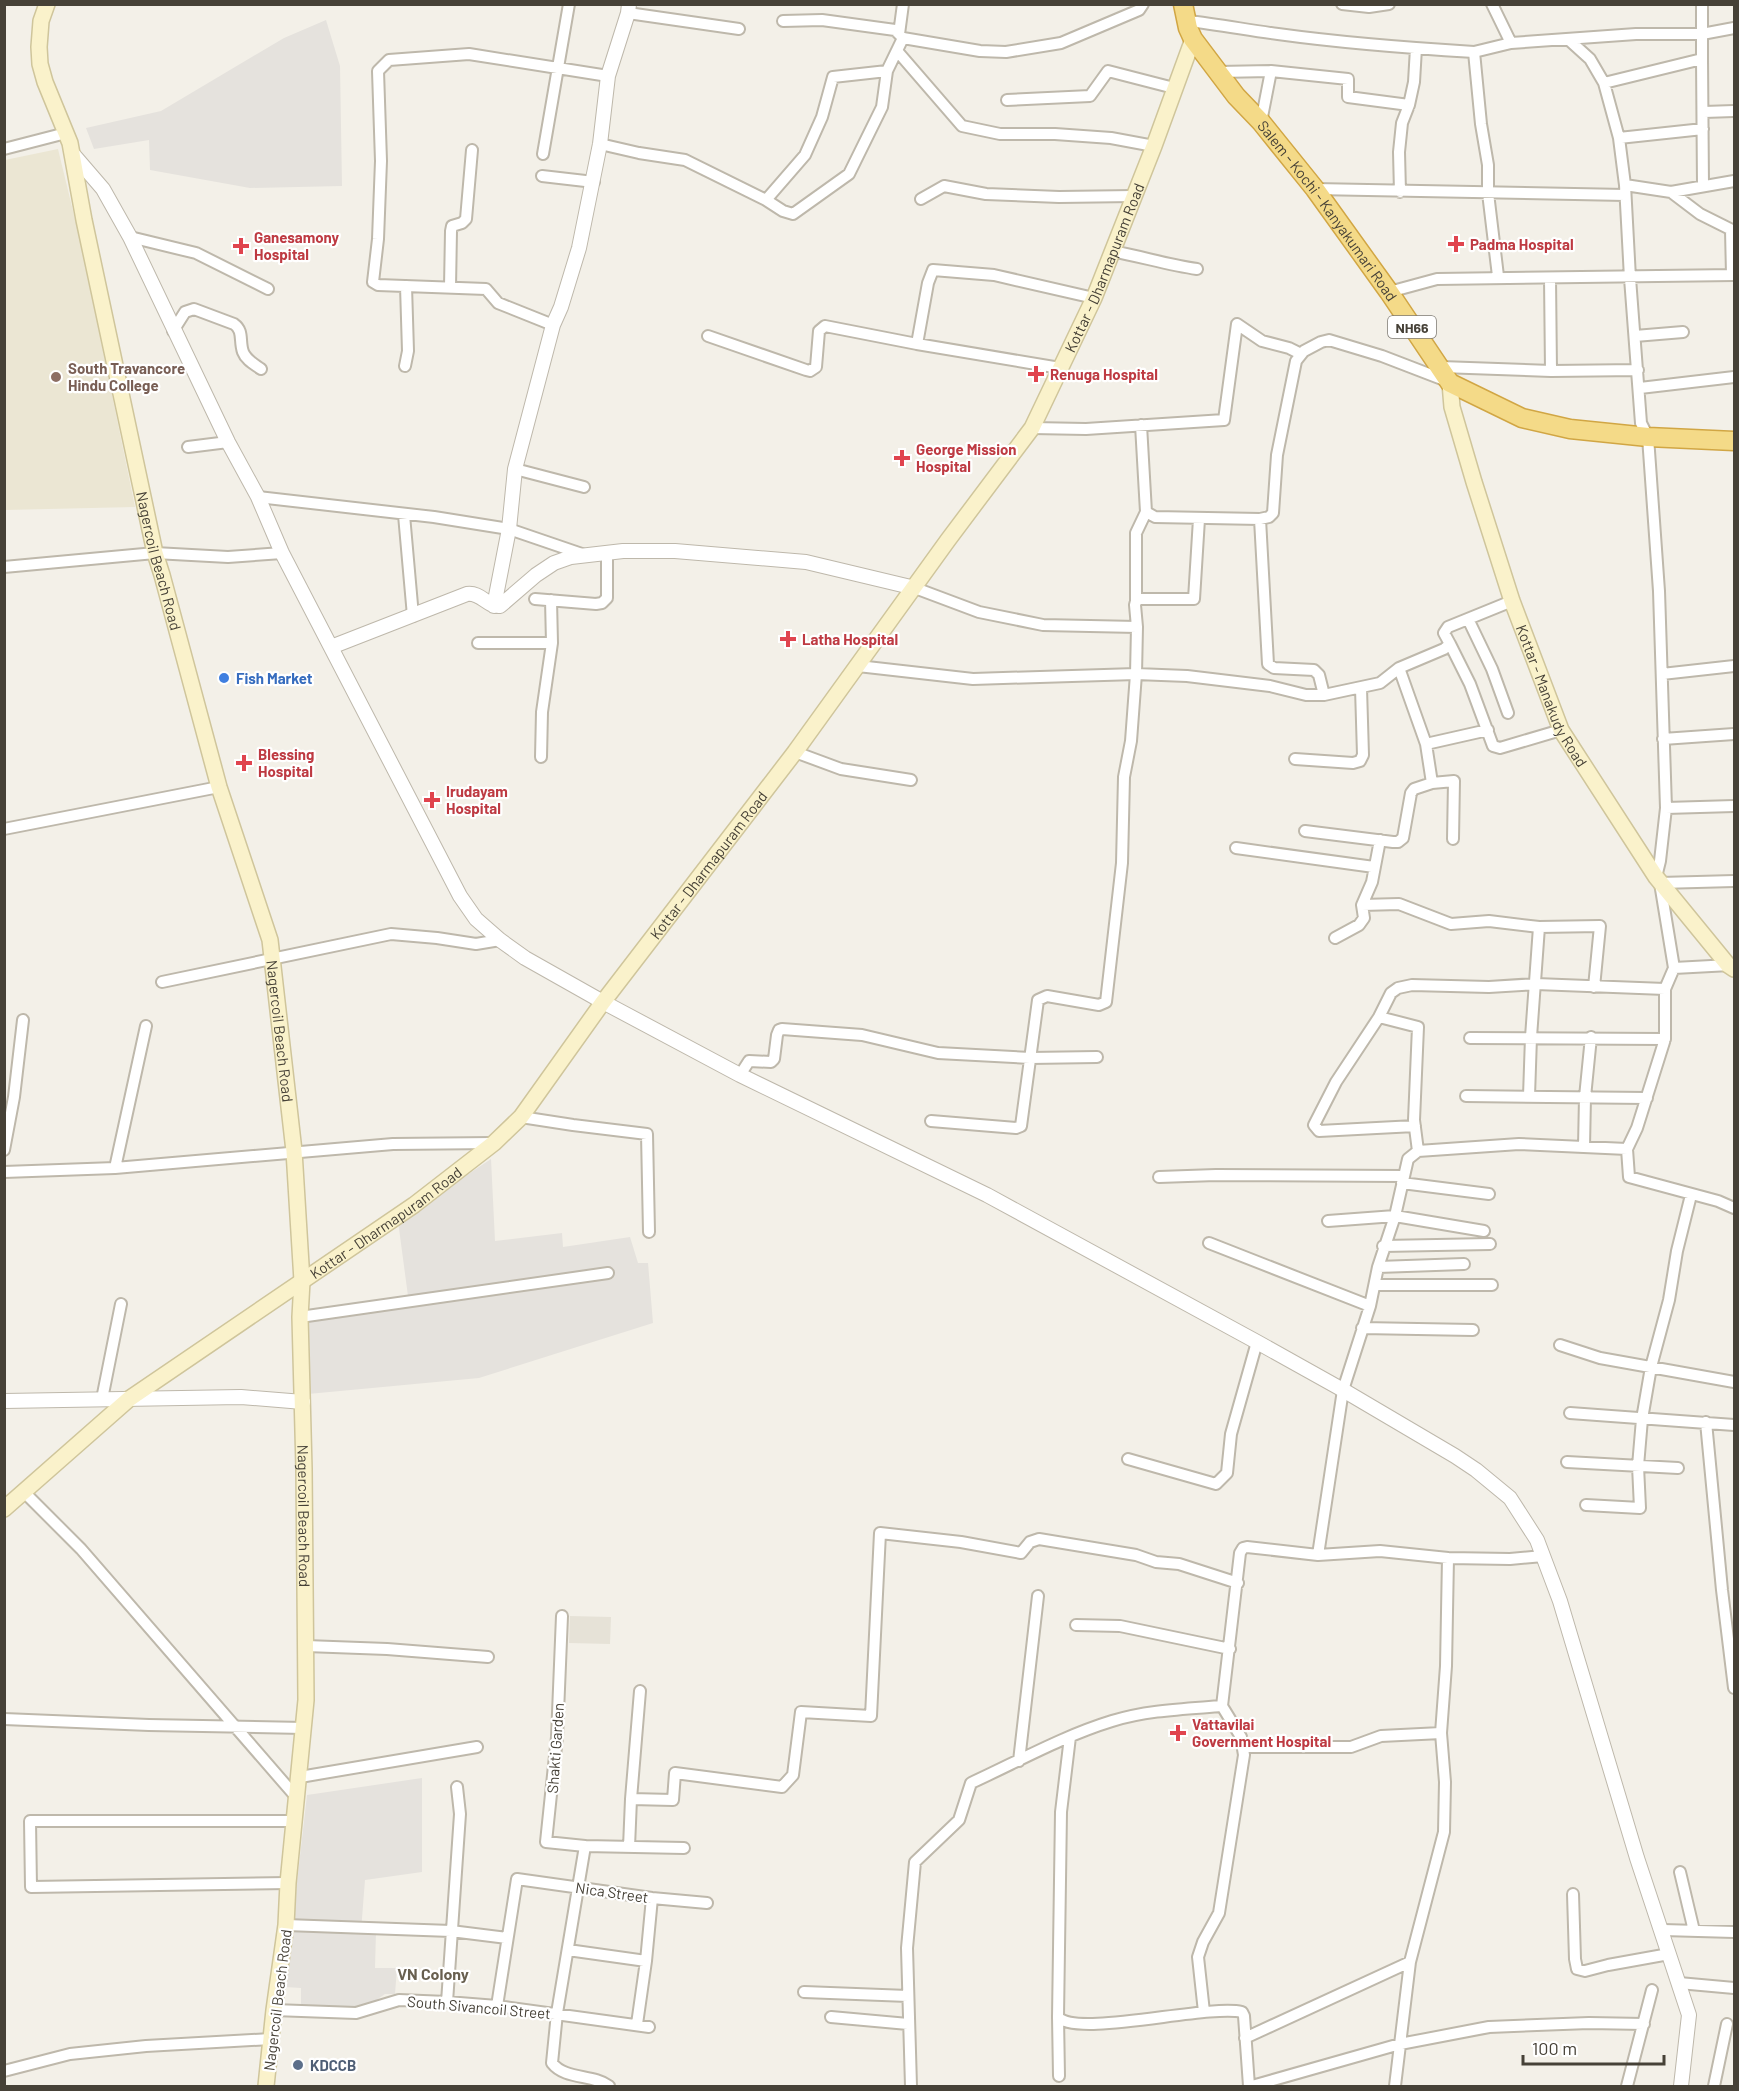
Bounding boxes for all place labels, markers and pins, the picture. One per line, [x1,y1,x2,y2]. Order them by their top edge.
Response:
place label: Ganesamony Hospital [254,228,339,263]
marker: Padma Hospital [1447,235,1465,253]
place label: Padma Hospital [1470,235,1574,253]
marker: Ganesamony Hospital [232,237,250,255]
place label: South Travancore Hindu College [68,359,185,394]
marker: Renuga Hospital [1027,365,1045,383]
place label: Renuga Hospital [1050,365,1158,383]
marker: South Travancore Hindu College [49,370,63,384]
place label: George Mission Hospital [916,440,1017,475]
marker: George Mission Hospital [893,449,911,467]
marker: Latha Hospital [779,630,797,648]
place label: Latha Hospital [802,630,898,648]
place label: Fish Market [236,669,313,687]
marker: Fish Market [217,671,231,685]
place label: Blessing Hospital [258,745,314,780]
marker: Blessing Hospital [235,754,253,772]
place label: Irudayam Hospital [446,782,508,817]
marker: Irudayam Hospital [423,791,441,809]
place label: Vattavilai Government Hospital [1192,1715,1331,1750]
marker: Vattavilai Government Hospital [1169,1724,1187,1742]
place label: KDCCB [310,2056,356,2074]
marker: KDCCB [291,2058,305,2072]

